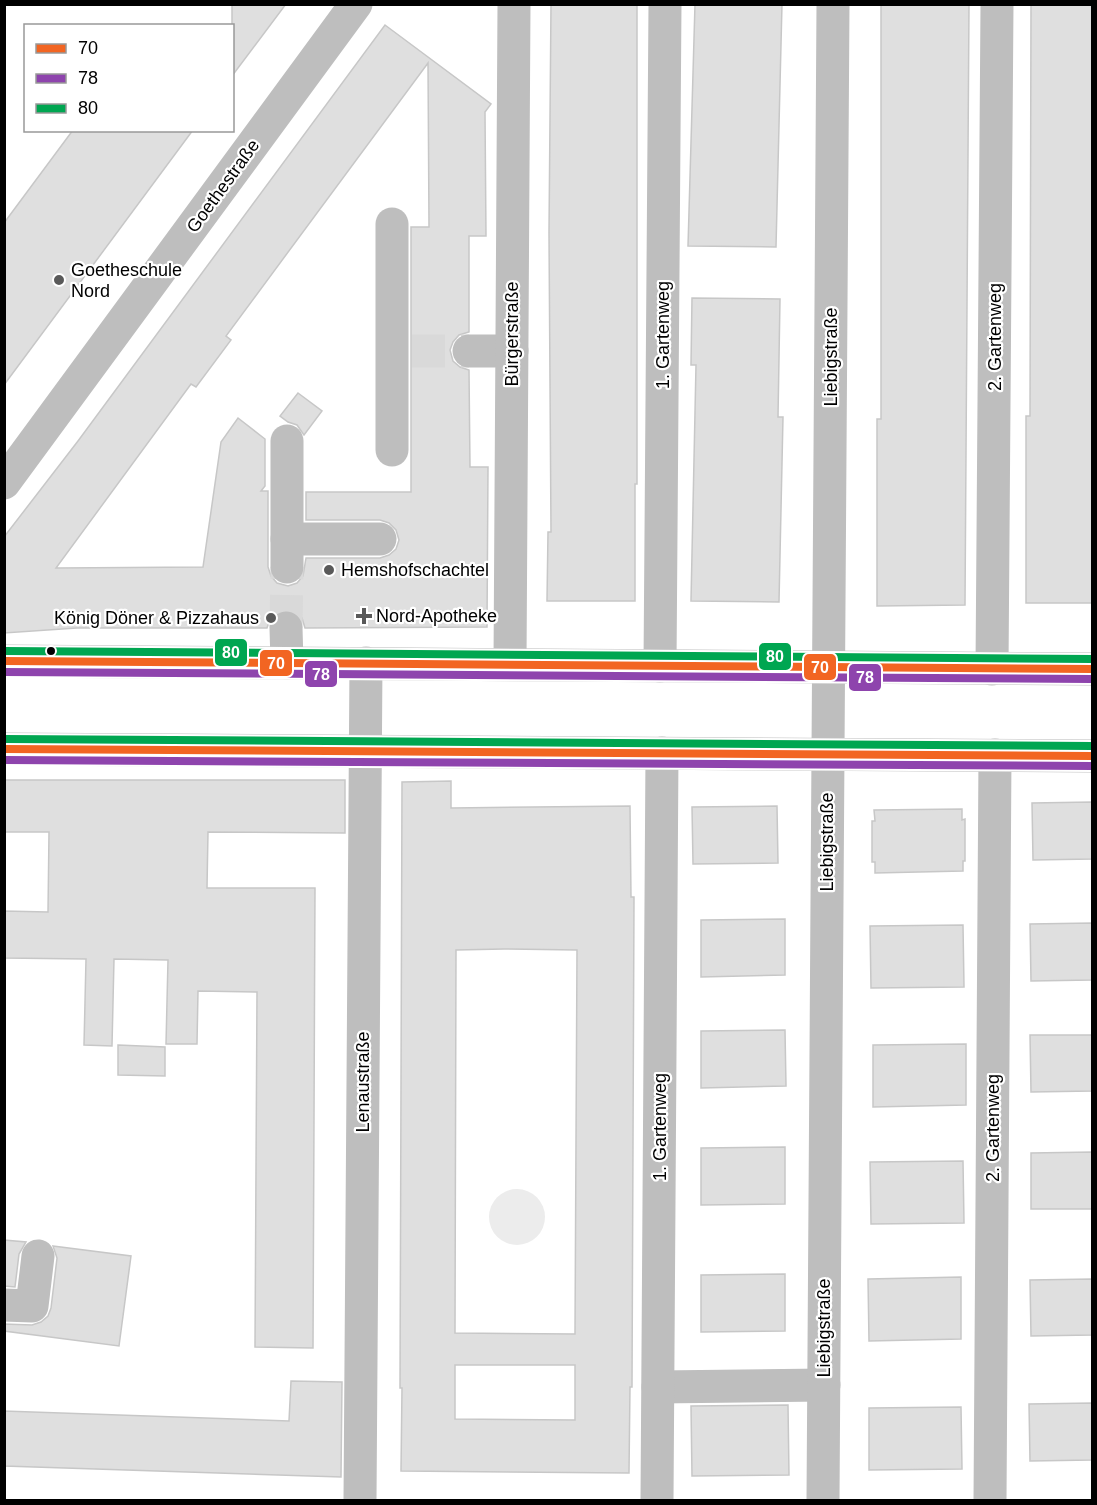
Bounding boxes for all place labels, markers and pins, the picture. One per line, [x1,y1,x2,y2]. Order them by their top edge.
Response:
place label: Goetheschule Nord [71,260,182,301]
marker: Goetheschule Nord [52,273,66,287]
place label: Hemshofschachtel [341,560,489,580]
marker: Hemshofschachtel [322,563,336,577]
place label: Nord-Apotheke [376,606,497,626]
place label: König Döner & Pizzahaus [54,608,259,628]
marker: Nord-Apotheke [357,609,371,623]
marker: König Döner & Pizzahaus [264,611,278,625]
unlabelled marker [45,645,57,657]

